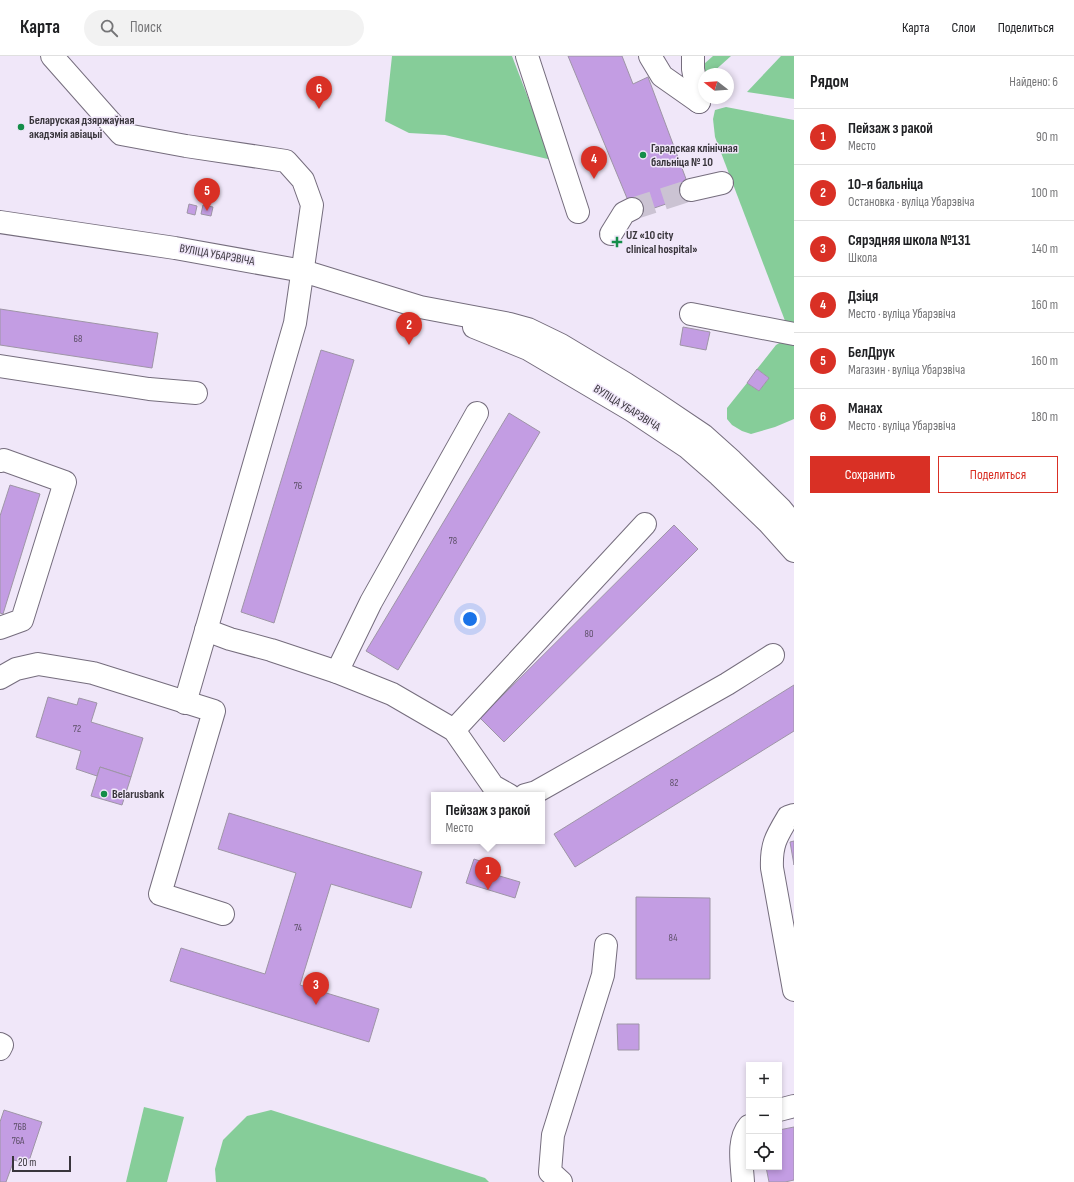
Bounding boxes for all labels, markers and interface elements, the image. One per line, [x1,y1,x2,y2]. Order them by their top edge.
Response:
search box [84,10,364,46]
text: Карта [20,16,60,39]
icon: search [98,17,120,39]
text: Поиск [130,18,162,37]
text: Карта [902,19,930,36]
text: Слои [952,19,976,36]
text: Поделиться [998,19,1054,36]
north arrow [698,68,734,104]
text: Рядом [810,72,849,92]
text: Найдено: 6 [1009,74,1058,90]
pin: 6 [306,76,332,109]
place label: Беларуская дзяржаўная акадэмія авіацыі [29,113,135,142]
text: Пейзаж з ракой [848,119,933,138]
marker: Беларуская дзяржаўная акадэмія авіацыі [16,122,26,132]
text: 1 [820,129,826,145]
text: 90 m [1036,129,1058,145]
text: Место [848,138,876,154]
place label: Гарадская клінічная бальніца № 10 [651,141,738,170]
pin: 4 [581,146,607,179]
marker: Гарадская клінічная бальніца № 10 [638,150,648,160]
text: 10-я бальніца [848,175,923,194]
pin: 5 [194,178,220,211]
text: 2 [820,185,826,201]
text: 100 m [1031,185,1058,201]
text: Остановка · вуліца Убарэвіча [848,194,975,210]
place label: UZ «10 city clinical hospital» [626,228,697,257]
text: Сярэдняя школа №131 [848,231,970,250]
marker: UZ «10 city clinical hospital» [611,236,623,248]
street label: ВУЛІЦА УБАРЭВІЧА [178,241,257,269]
text: 3 [820,241,826,257]
text: 140 m [1032,241,1058,257]
text: Школа [848,250,877,266]
text: Дзіця [848,287,878,306]
text: 4 [820,297,826,313]
text: 160 m [1032,297,1058,313]
text: Место · вуліца Убарэвіча [848,306,956,322]
pin: 2 [396,312,422,345]
house number: 68 [74,333,82,345]
text: БелДрук [848,343,895,362]
text: 5 [820,353,826,369]
text: 160 m [1032,353,1058,369]
text: Магазин · вуліца Убарэвіча [848,362,965,378]
street label: ВУЛІЦА УБАРЭВІЧА [591,381,664,435]
text: Манах [848,399,883,418]
text: 6 [820,409,826,425]
text: 180 m [1032,409,1058,425]
text: Место · вуліца Убарэвіча [848,418,956,434]
button: Сохранить [810,456,930,493]
button: Поделиться [938,456,1058,493]
house number: 76 [294,480,302,492]
house number: 78 [449,535,457,547]
your location [460,609,480,629]
house number: 80 [585,628,593,640]
house number: 72 [73,723,81,735]
house number: 82 [670,777,678,789]
place label: Belarusbank [112,787,164,802]
marker: Belarusbank [99,789,109,799]
popup [431,792,545,844]
text: Пейзаж з ракой [446,801,530,820]
text: Место [446,820,473,836]
pin: 1 [475,857,501,890]
house number: 74 [294,922,302,934]
house number: 84 [669,932,677,944]
pin: 3 [303,972,329,1005]
map controls [746,1062,782,1170]
button: + [746,1062,782,1098]
button: − [746,1098,782,1134]
house number: 76В [14,1121,27,1133]
button: locate [746,1134,782,1170]
house number: 76А [12,1135,25,1147]
scale bar [12,1154,71,1173]
text: 20 m [18,1156,36,1169]

